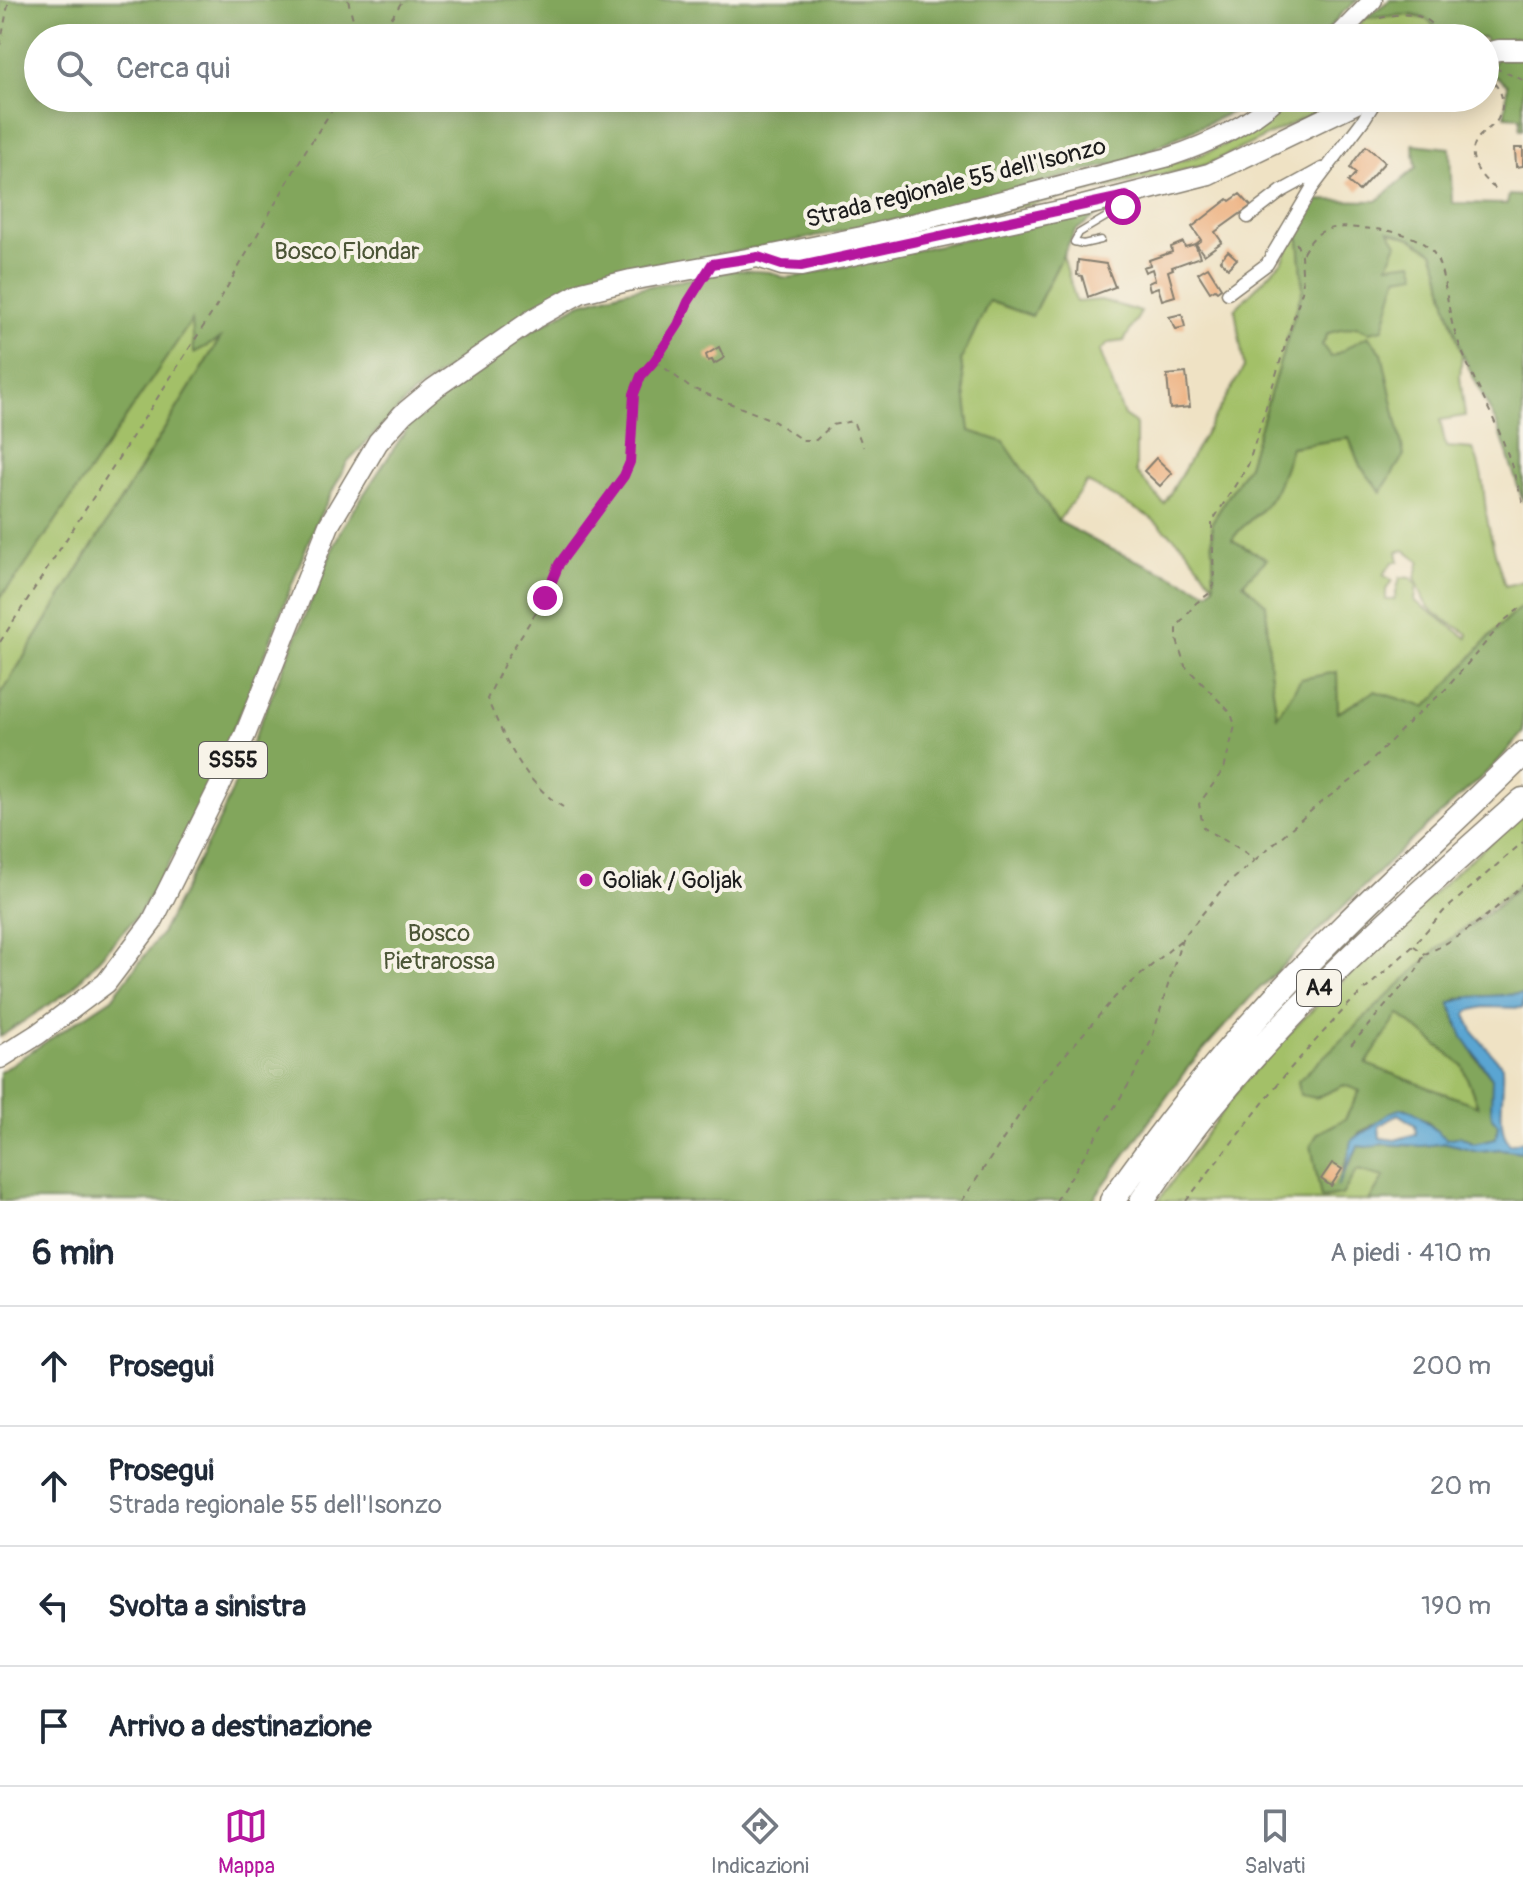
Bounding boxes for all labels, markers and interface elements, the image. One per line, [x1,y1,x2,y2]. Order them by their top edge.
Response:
search box [24,24,1499,112]
icon: search [52,46,96,90]
text: Cerca qui [116,50,230,87]
street label: Strada regionale 55 dell'Isonzo [803,132,1109,234]
route start [1105,189,1141,225]
park label: Bosco Flondar [274,237,420,266]
route end [527,580,563,616]
road number: SS55 [199,742,267,778]
place label: Goliak / Goljak [602,866,742,895]
marker: Goliak / Goljak [577,871,595,889]
park label: Bosco Pietrarossa [383,919,495,976]
road number: A4 [1297,970,1341,1006]
text: 6 min [32,1232,114,1275]
text: A piedi · 410 m [1330,1237,1491,1269]
icon: ahead [32,1344,76,1388]
text: Prosegui [108,1348,214,1385]
text: 200 m [1412,1350,1491,1382]
text: Prosegui [108,1452,214,1489]
icon: ahead [32,1464,76,1508]
text: 20 m [1430,1470,1491,1502]
text: Strada regionale 55 dell'Isonzo [108,1489,442,1521]
icon: left [32,1584,76,1628]
text: Svolta a sinistra [108,1588,306,1625]
text: 190 m [1421,1590,1491,1622]
icon: arrive [32,1704,76,1748]
text: Arrivo a destinazione [108,1708,372,1745]
tab: Mappa [218,1804,275,1880]
tab: Indicazioni [711,1804,809,1880]
tab: Salvati [1245,1804,1305,1880]

